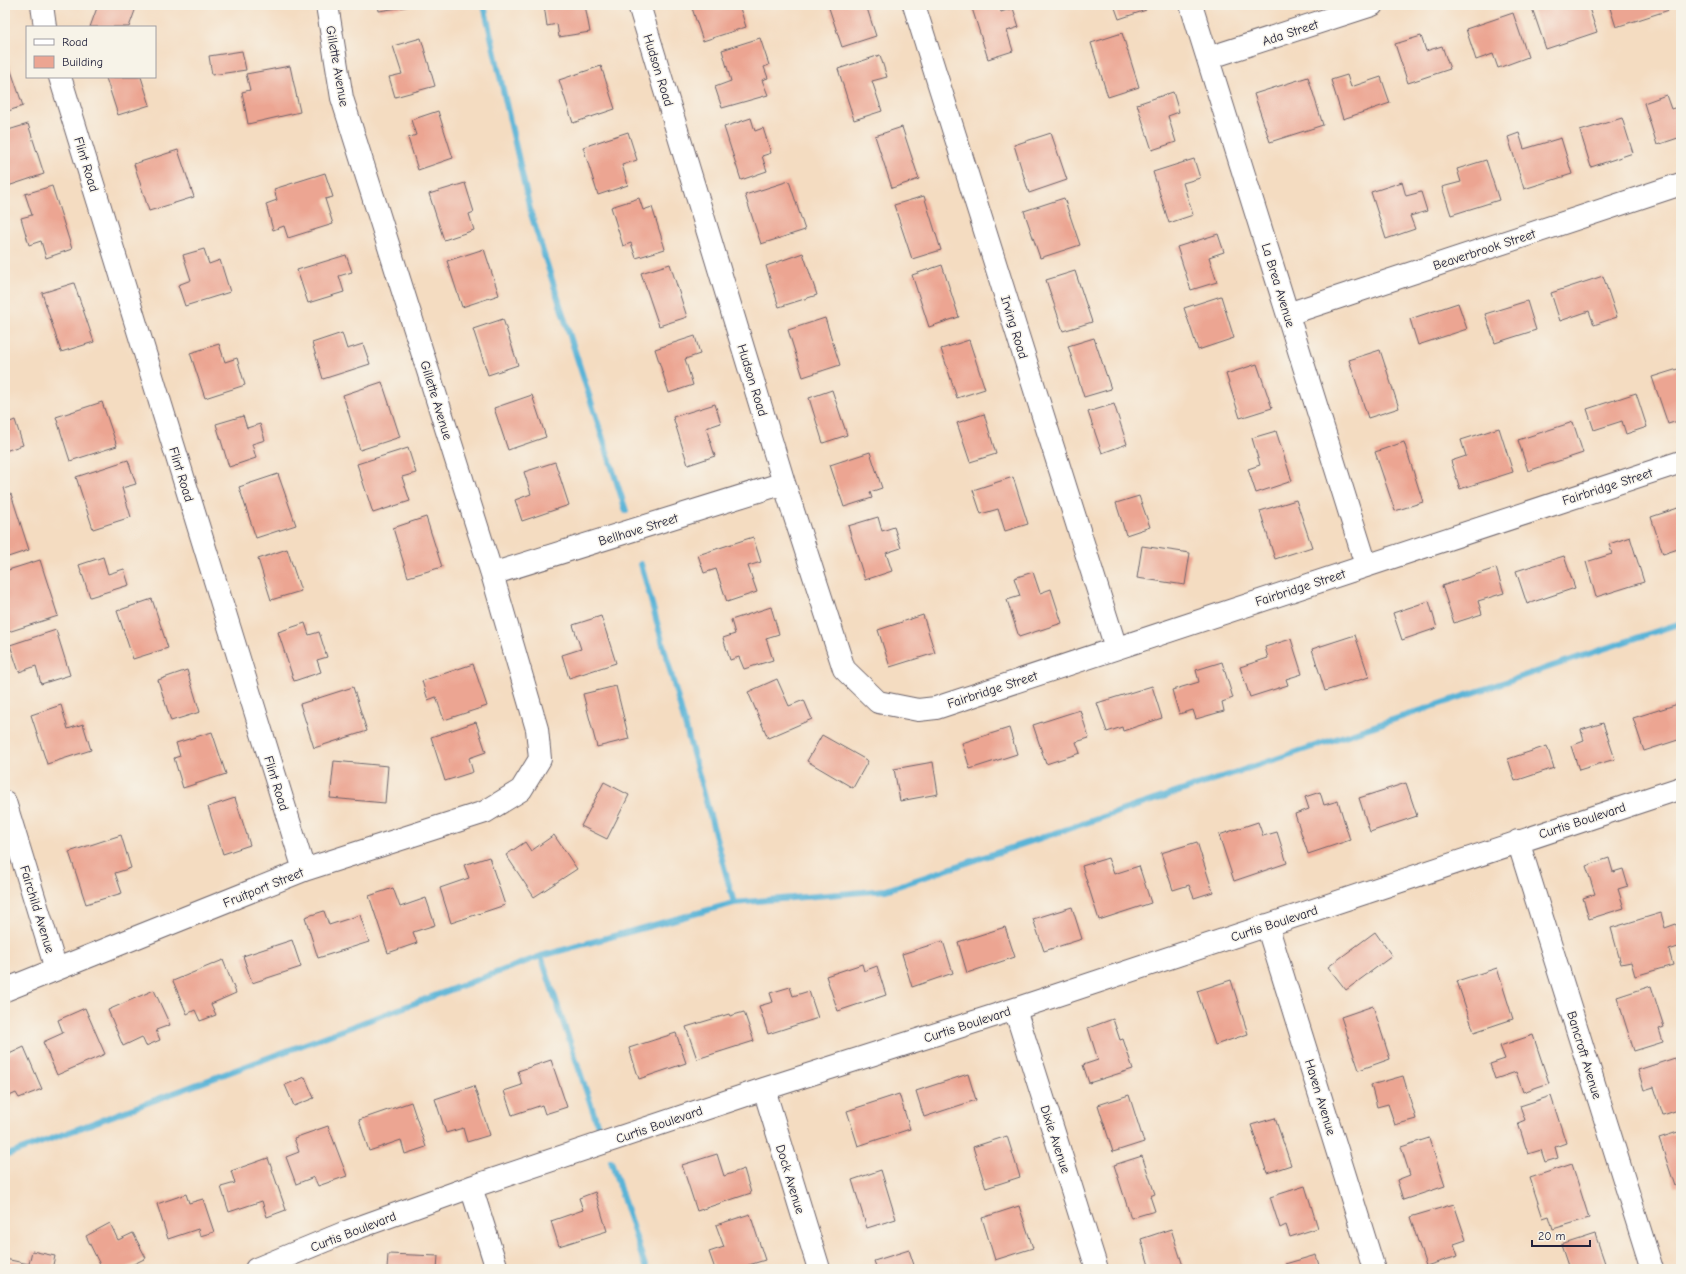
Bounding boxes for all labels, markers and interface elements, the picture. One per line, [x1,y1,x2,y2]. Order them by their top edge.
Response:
street label: Ada Street [1260,16,1321,49]
street label: Gillette Avenue [323,24,352,108]
legend [26,26,156,78]
street label: Hudson Road [640,32,677,108]
text: Road [62,35,88,49]
text: Building [62,55,103,69]
street label: Flint Road [71,135,102,193]
street label: Beaverbrook Street [1431,225,1539,273]
street label: La Brea Avenue [1259,241,1299,330]
street label: Irving Road [998,294,1031,360]
street label: Hudson Road [734,342,771,418]
street label: Gillette Avenue [417,359,456,442]
street label: Flint Road [166,445,197,503]
street label: Fairbridge Street [1560,464,1655,508]
street label: Bellhave Street [596,510,681,549]
street label: Fairbridge Street [1253,565,1348,609]
street label: Fairbridge Street [945,667,1040,711]
street label: Flint Road [261,754,292,812]
street label: Curtis Boulevard [1537,799,1628,842]
street label: Fairchild Avenue [17,863,58,955]
street label: Fruitport Street [221,864,307,910]
street label: Curtis Boulevard [1229,902,1320,945]
street label: Curtis Boulevard [922,1003,1013,1046]
street label: Bancroft Avenue [1564,1009,1605,1101]
street label: Haven Avenue [1302,1057,1339,1138]
street label: Curtis Boulevard [614,1103,704,1146]
street label: Dixie Avenue [1037,1103,1074,1176]
street label: Dock Avenue [773,1143,808,1216]
street label: Curtis Boulevard [308,1208,398,1255]
scale bar [1532,1222,1590,1248]
text: 20 m [1538,1229,1566,1243]

